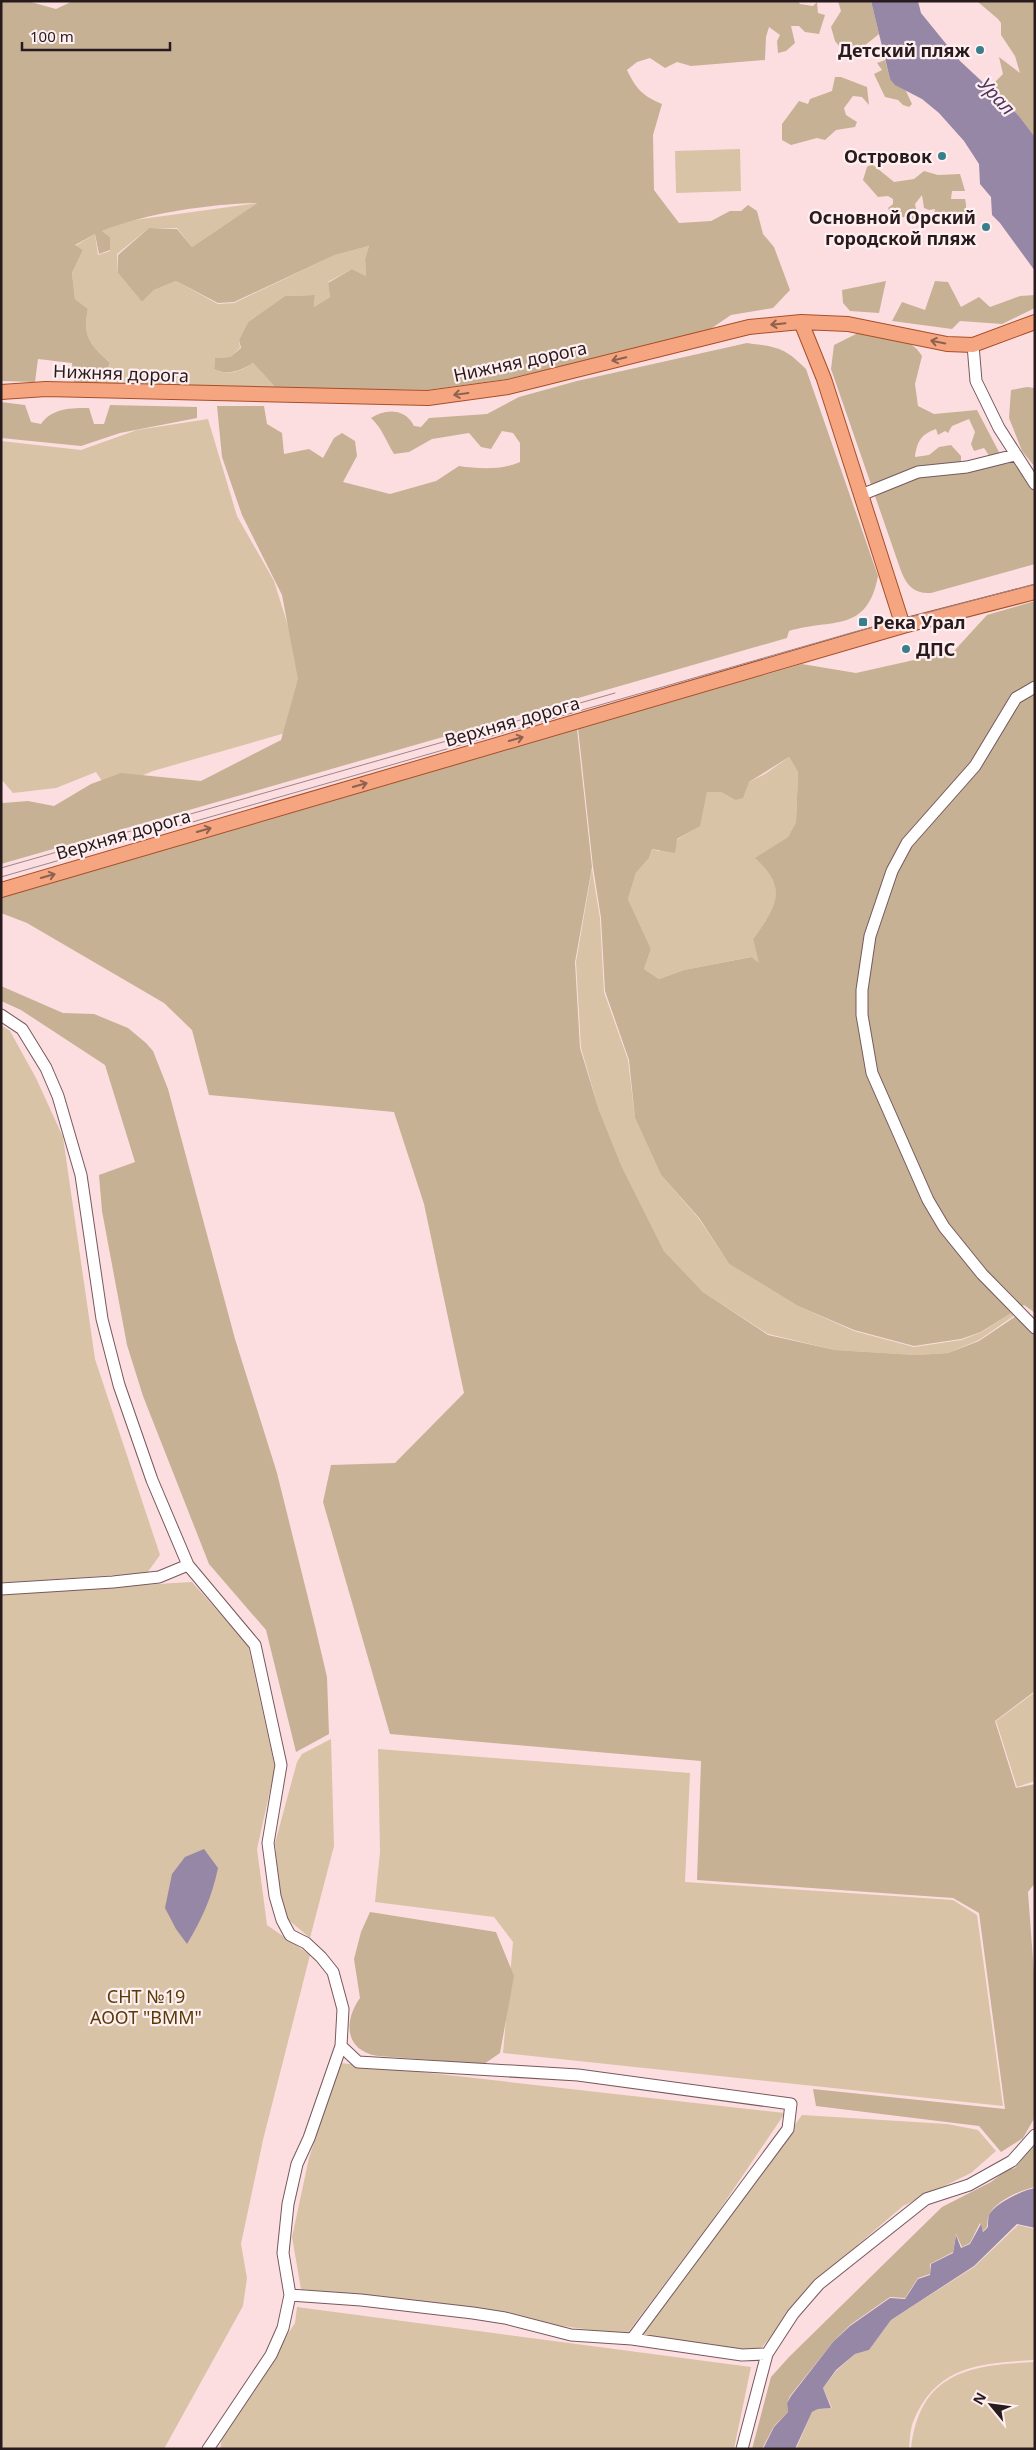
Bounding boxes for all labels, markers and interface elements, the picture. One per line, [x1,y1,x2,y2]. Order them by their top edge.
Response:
scale bar [22,20,170,52]
text: 100 m [30,26,74,46]
place label: Детский пляж [838,38,970,62]
marker: Детский пляж [974,44,986,56]
water label: Урал [973,72,1021,121]
place label: Островок [844,144,932,168]
marker: Островок [936,150,948,162]
place label: Основной Орский городской пляж [809,205,976,250]
marker: Основной Орский городской пляж [980,221,992,233]
one-way arrow [770,319,786,329]
street label: Нижняя дорога [451,335,589,387]
one-way arrow [931,337,947,347]
one-way arrow [612,355,628,364]
street label: Нижняя дорога [53,359,189,387]
one-way arrow [453,389,469,399]
place label: Река Урал [873,610,965,634]
marker: Река Урал [857,616,869,628]
place label: ДПС [916,637,955,661]
marker: ДПС [900,643,912,655]
street label: Верхняя дорога [442,690,582,752]
one-way arrow [508,734,524,744]
one-way arrow [352,779,368,789]
street label: Верхняя дорога [53,803,193,865]
one-way arrow [196,825,212,835]
one-way arrow [40,871,56,880]
park label: СНТ №19 АООТ "ВММ" [90,1984,202,2029]
north arrow [966,2380,1016,2430]
text: N [968,2389,990,2408]

